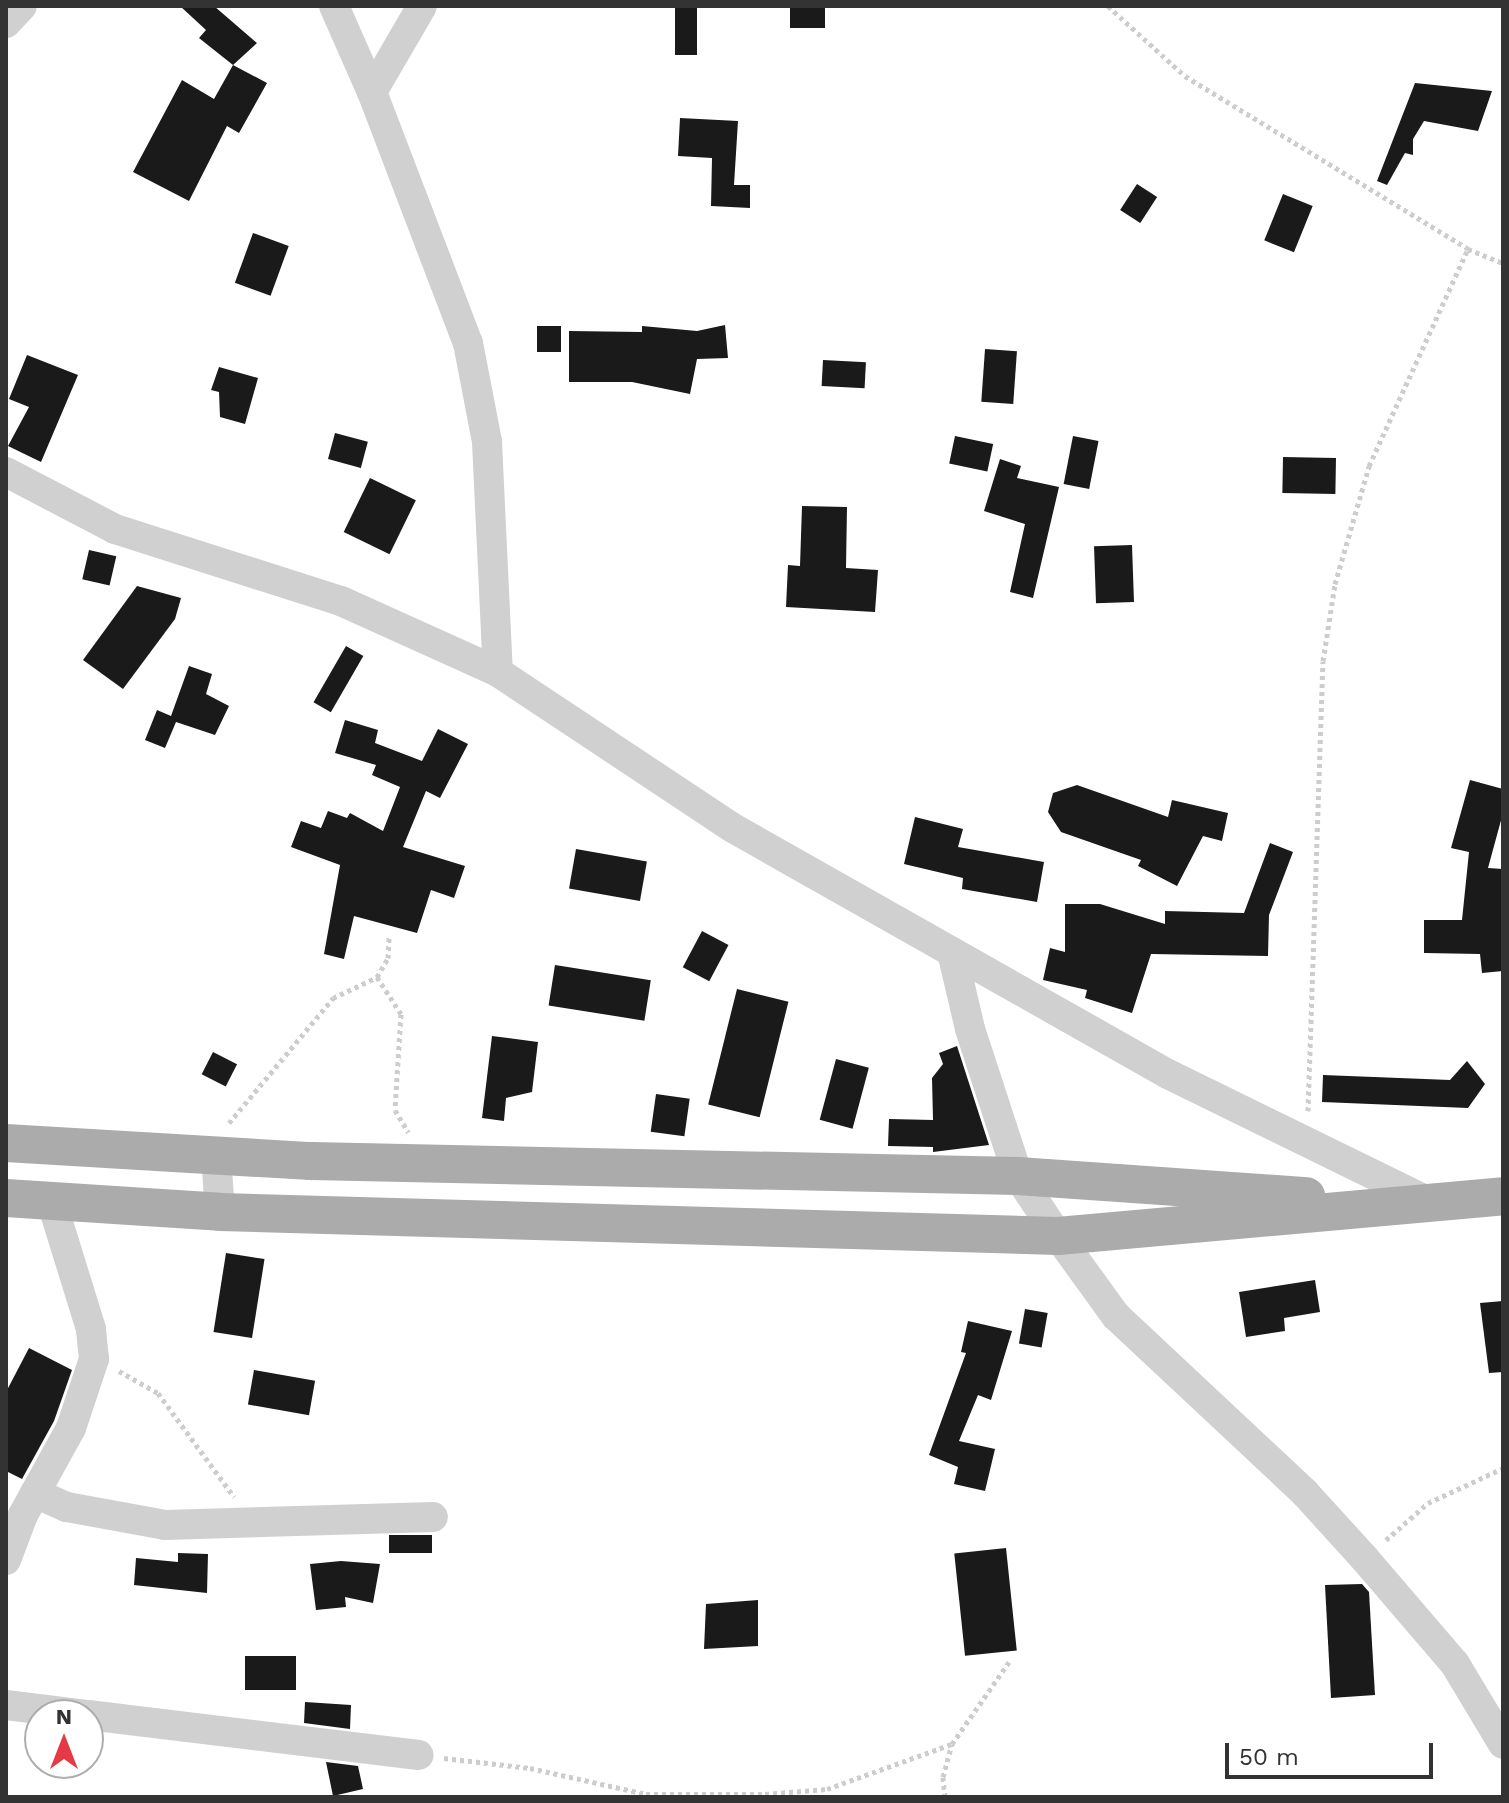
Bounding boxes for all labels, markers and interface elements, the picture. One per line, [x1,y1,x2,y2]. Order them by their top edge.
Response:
north arrow [24,1699,104,1779]
text: N [56,1704,72,1729]
scale bar [1229,1727,1437,1777]
text: 50 m [1239,1743,1299,1771]

